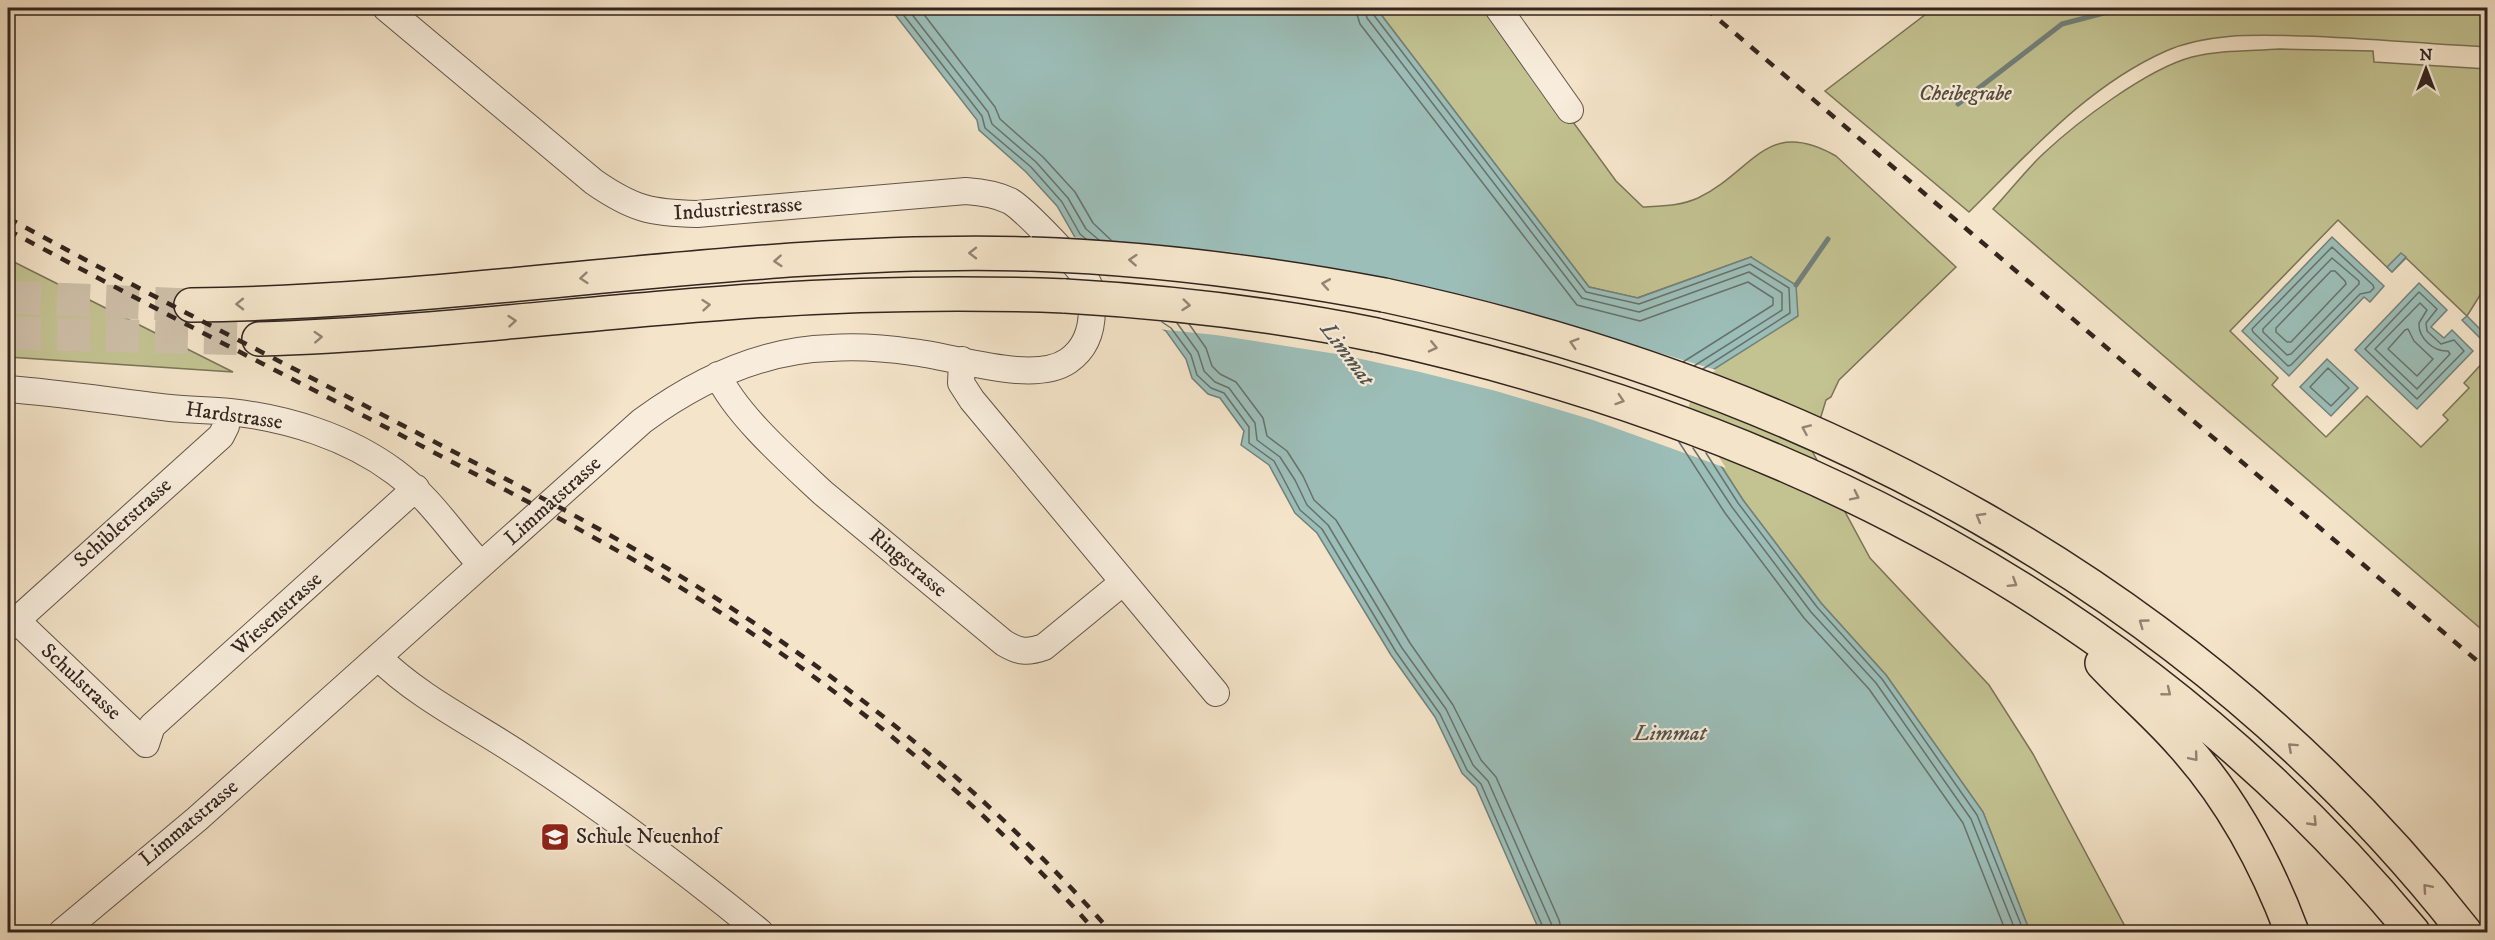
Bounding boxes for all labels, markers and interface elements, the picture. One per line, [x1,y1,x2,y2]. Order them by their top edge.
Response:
north arrow [2396,39,2456,99]
text: N [2419,45,2433,65]
park label: Cheibegrabe [1919,81,2012,107]
street label: Industriestrasse [673,192,804,226]
one-way arrow [968,247,977,259]
one-way arrow [1129,253,1138,266]
one-way arrow [773,254,782,267]
one-way arrow [579,271,588,284]
one-way arrow [1322,278,1332,291]
one-way arrow [236,298,245,310]
one-way arrow [702,298,711,311]
one-way arrow [1181,298,1190,311]
one-way arrow [508,315,517,328]
water label: Limmat [1313,315,1380,392]
one-way arrow [313,330,322,343]
one-way arrow [1569,338,1580,350]
one-way arrow [1428,340,1438,353]
one-way arrow [1614,393,1625,406]
street label: Hardstrasse [184,396,285,436]
one-way arrow [1802,424,1813,436]
street label: Limmatstrasse [499,451,607,551]
street label: Schiblerstrasse [69,472,177,574]
one-way arrow [1849,488,1860,500]
one-way arrow [1976,513,1986,524]
street label: Ringstrasse [864,523,953,603]
street label: Wiesenstrasse [225,566,328,662]
one-way arrow [2007,575,2017,587]
one-way arrow [2139,620,2150,631]
street label: Schulstrasse [35,638,127,726]
one-way arrow [2161,685,2172,696]
water label: Limmat [1632,720,1707,747]
one-way arrow [2289,743,2299,754]
one-way arrow [2186,750,2197,761]
street label: Limmatstrasse [134,774,244,872]
one-way arrow [2305,814,2316,825]
school or university icon: Schule Neuenhof [539,821,571,853]
place label: Schule Neuenhof [576,824,723,850]
one-way arrow [2423,884,2434,894]

